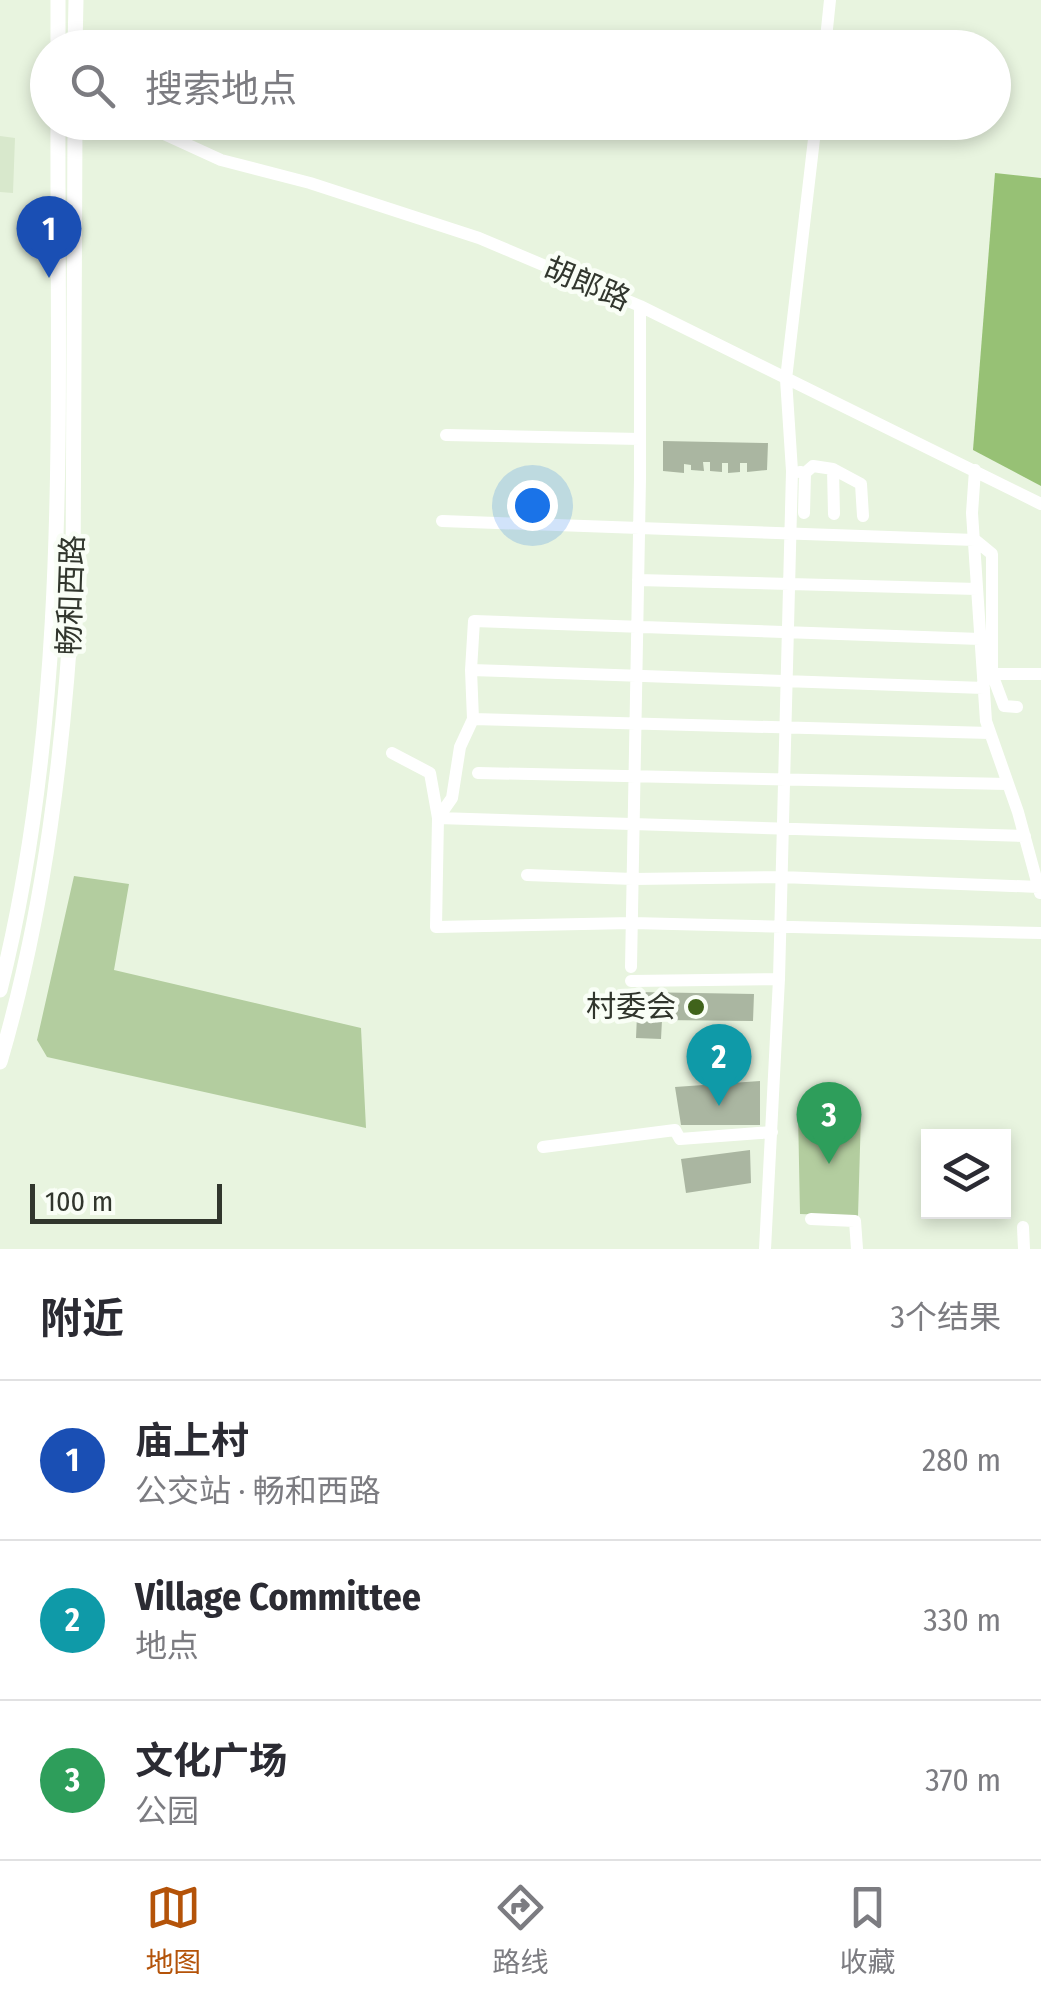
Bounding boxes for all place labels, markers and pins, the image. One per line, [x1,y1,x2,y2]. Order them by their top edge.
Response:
pin: 1 [17,196,82,278]
place label: 村委会 [586,989,676,1025]
marker: 村委会 [685,996,707,1018]
pin: 2 [686,1024,752,1106]
pin: 3 [796,1082,862,1164]

